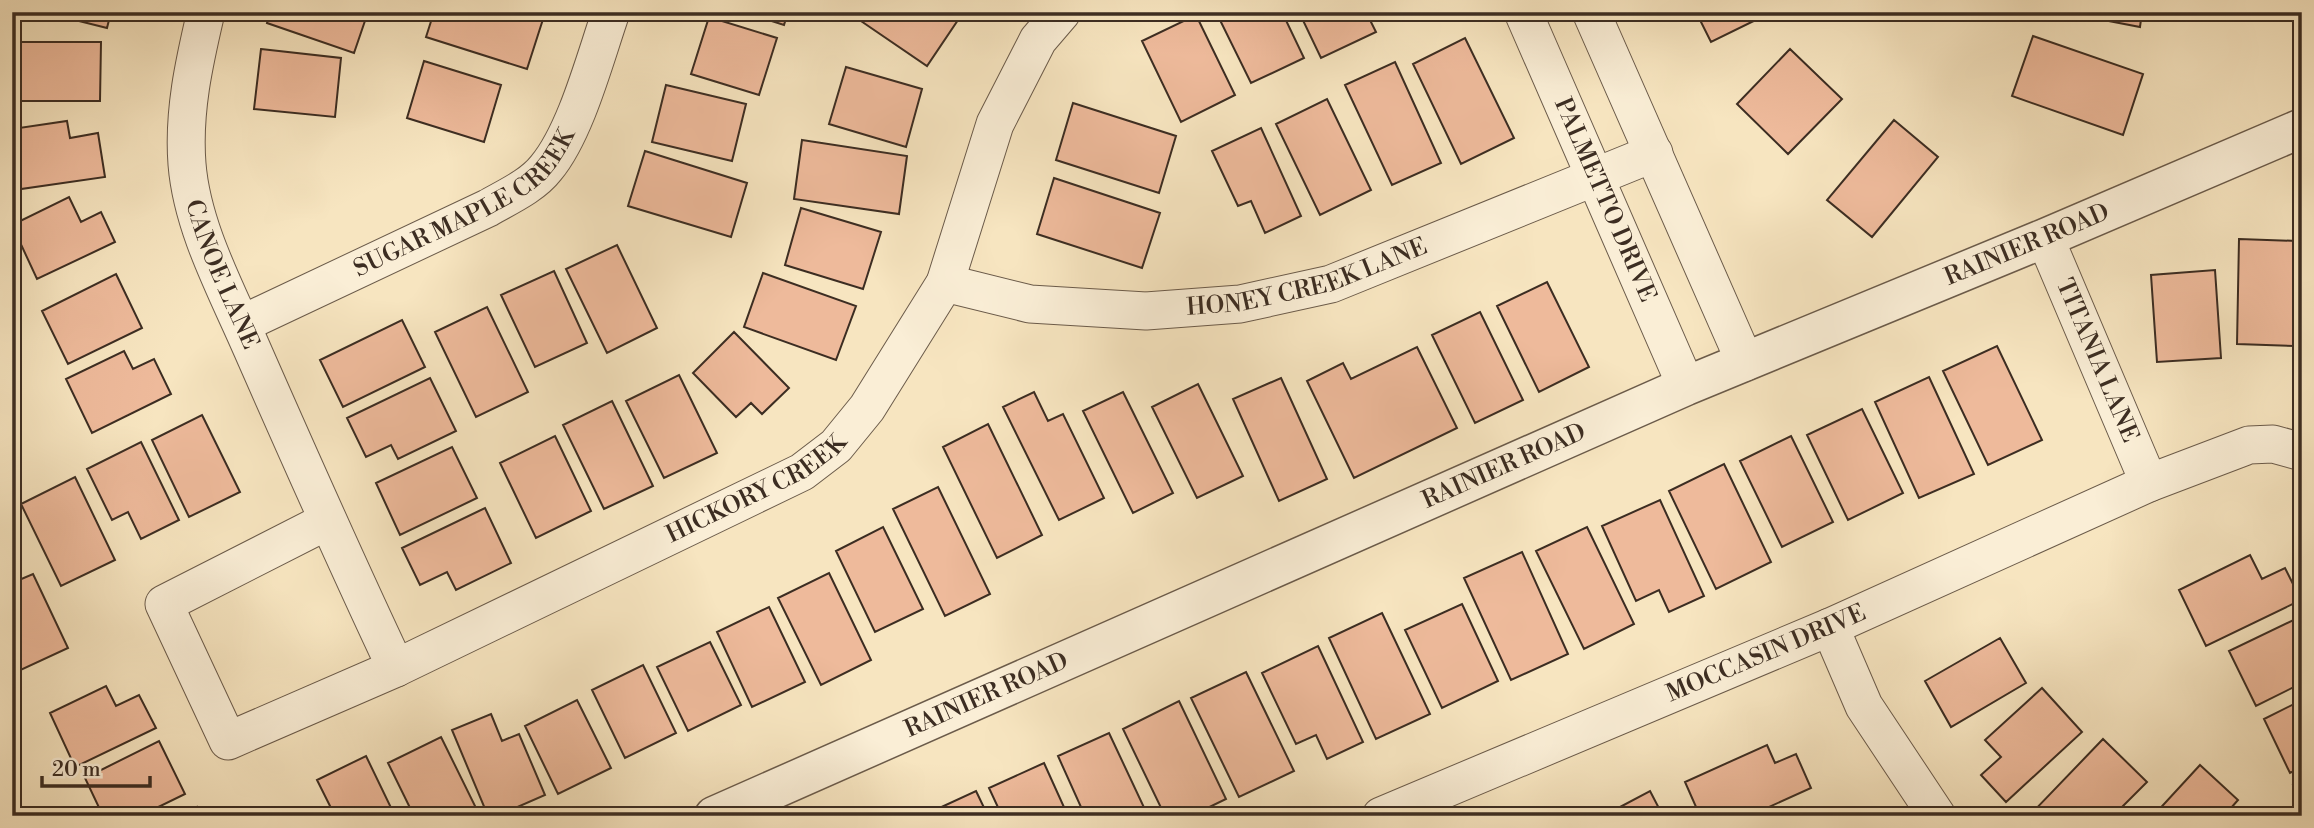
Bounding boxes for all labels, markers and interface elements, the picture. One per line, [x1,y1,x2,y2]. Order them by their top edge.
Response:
street label: PALMETTO DRIVE [1547,93,1663,307]
street label: SUGAR MAPLE CREEK [349,123,583,284]
street label: CANOE LANE [178,196,265,354]
street label: RAINIER ROAD [1940,197,2114,293]
street label: HONEY CREEK LANE [1185,232,1432,323]
street label: TITANIA LANE [2049,274,2145,447]
street label: RAINIER ROAD [1418,417,1591,516]
street label: HICKORY CREEK [662,428,855,550]
street label: MOCCASIN DRIVE [1662,598,1871,709]
street label: RAINIER ROAD [900,646,1073,745]
scale bar [42,744,150,788]
text: 20 m [52,757,101,783]

